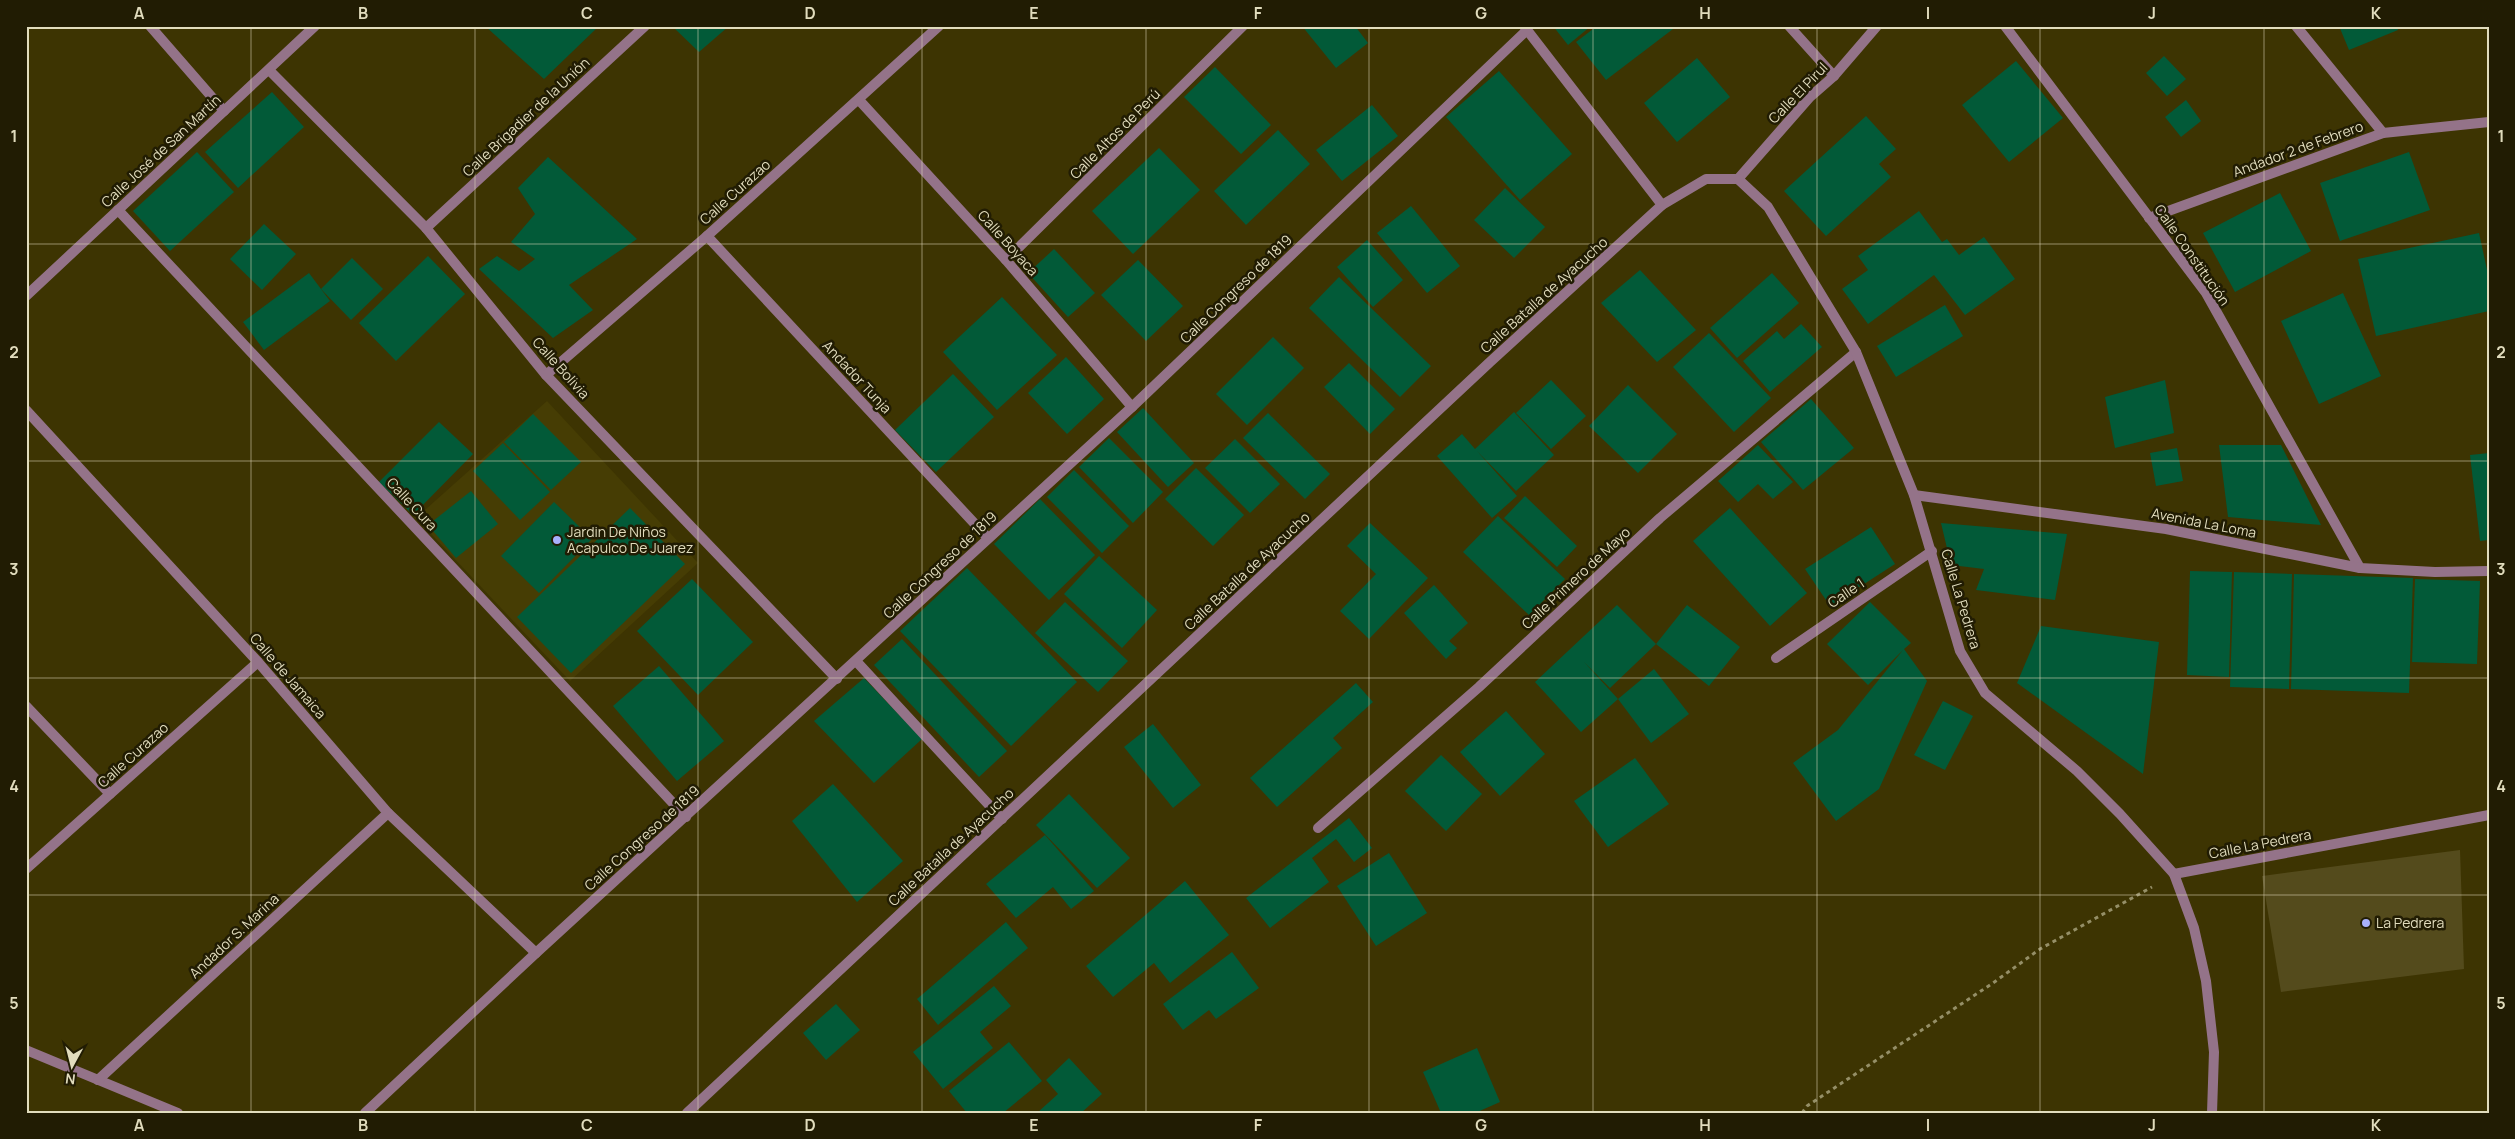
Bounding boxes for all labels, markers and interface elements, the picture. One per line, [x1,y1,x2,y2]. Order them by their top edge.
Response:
text: A [134,2,145,24]
text: B [358,2,368,24]
text: C [581,2,593,24]
text: D [804,2,816,24]
text: E [1029,2,1039,24]
text: F [1254,2,1263,24]
text: G [1475,2,1487,24]
text: H [1699,2,1711,24]
text: I [1926,2,1930,24]
text: J [2148,2,2156,24]
text: K [2371,2,2382,24]
street label: Calle Brigadier de la Unión [458,53,593,181]
street label: Calle El Pirul [1764,58,1831,127]
street label: Calle Altos de Perú [1065,84,1164,183]
street label: Calle José de San Martín [97,90,225,211]
street label: Andador 2 de Febrero [2230,116,2366,181]
text: 1 [10,125,18,147]
text: 1 [2497,125,2505,147]
street label: Calle Curazao [695,155,774,229]
street label: Calle Constitución [2150,200,2234,309]
street label: Calle Boyaca [974,206,1043,280]
street label: Calle Congreso de 1819 [1176,230,1296,347]
street label: Calle Batalla de Ayacucho [1476,232,1611,357]
street label: Calle Bolivia [529,333,594,403]
street label: Andador Tunja [819,336,896,417]
text: 2 [9,341,19,363]
text: 2 [2496,341,2506,363]
street label: Calle Cura [383,473,442,534]
street label: Avenida La Loma [2150,503,2258,542]
street label: Calle Congreso de 1819 [879,507,1001,622]
street label: Calle Batalla de Ayacucho [1180,507,1313,634]
place label: Jardin De Niños Acapulco De Juarez [567,522,693,557]
street label: Calle Primero de Mayo [1517,522,1634,633]
marker: Jardin De Niños Acapulco De Juarez [551,534,563,546]
street label: Calle La Pedrera [1937,547,1986,651]
text: 3 [9,558,19,580]
text: 3 [2496,558,2506,580]
street label: Calle 1 [1824,573,1868,612]
street label: Calle de Jamaica [246,629,331,722]
street label: Calle Curazao [93,718,172,792]
text: 4 [9,775,19,797]
text: 4 [2496,775,2506,797]
street label: Calle Congreso de 1819 [580,781,703,894]
street label: Calle Batalla de Ayacucho [884,783,1017,910]
street label: Calle La Pedrera [2207,824,2313,863]
street label: Andador S. Marina [185,889,283,982]
place label: La Pedrera [2376,913,2444,932]
marker: La Pedrera [2360,917,2372,929]
text: 5 [9,992,19,1014]
text: 5 [2496,992,2506,1014]
north arrow [48,1042,98,1092]
text: N [64,1069,77,1089]
text: A [134,1114,145,1136]
text: B [358,1114,368,1136]
text: C [581,1114,593,1136]
text: D [804,1114,816,1136]
text: E [1029,1114,1039,1136]
text: F [1254,1114,1263,1136]
text: G [1475,1114,1487,1136]
text: H [1699,1114,1711,1136]
text: I [1926,1114,1930,1136]
text: J [2148,1114,2156,1136]
text: K [2371,1114,2382,1136]

